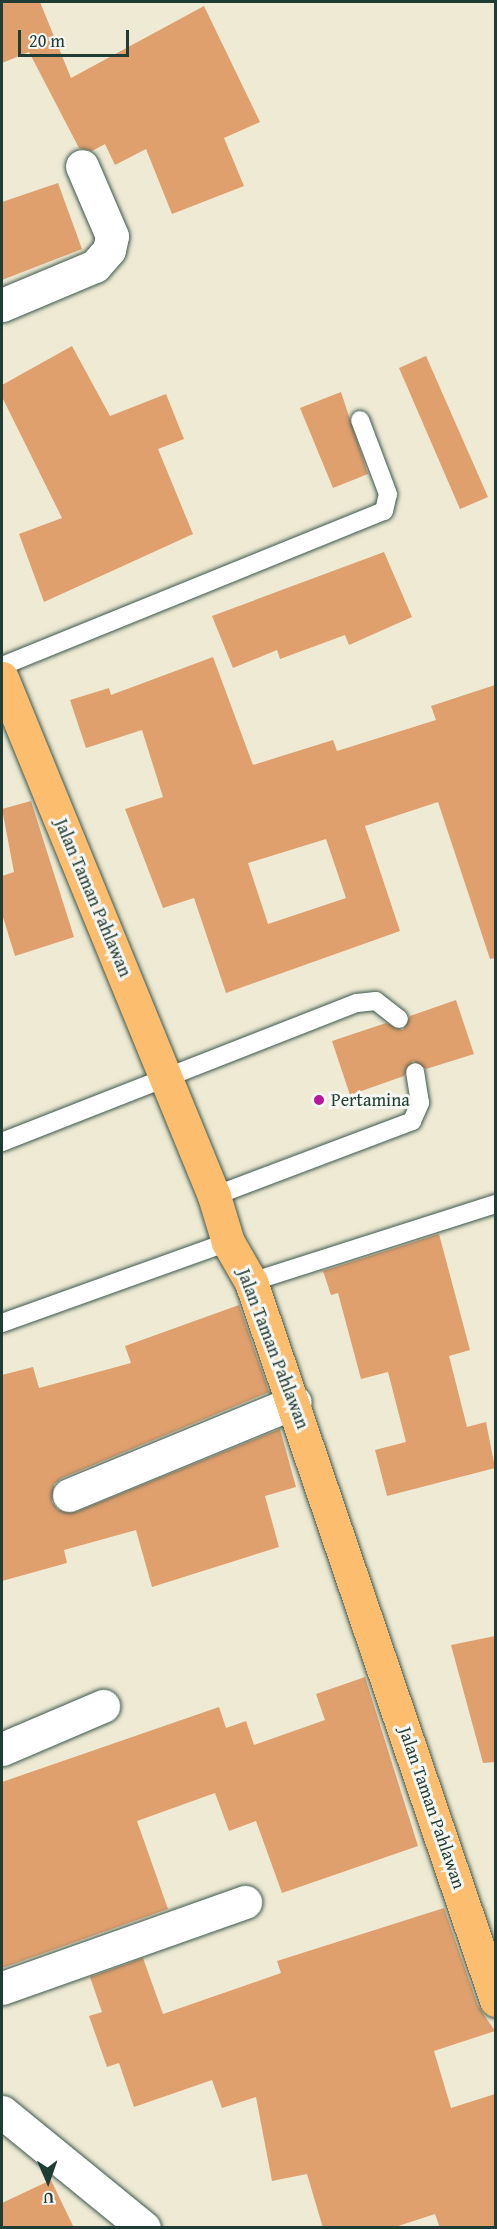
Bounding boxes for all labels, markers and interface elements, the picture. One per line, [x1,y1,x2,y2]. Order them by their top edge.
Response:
scale bar [21,18,132,56]
text: 20 m [29,27,65,54]
street label: Jalan Taman Pahlawan [50,816,136,980]
place label: Pertamina [331,1089,410,1111]
marker: Pertamina [312,1093,326,1107]
street label: Jalan Taman Pahlawan [233,1266,313,1432]
street label: Jalan Taman Pahlawan [394,1724,470,1892]
north arrow [18,2151,78,2211]
text: U [43,2187,54,2211]

